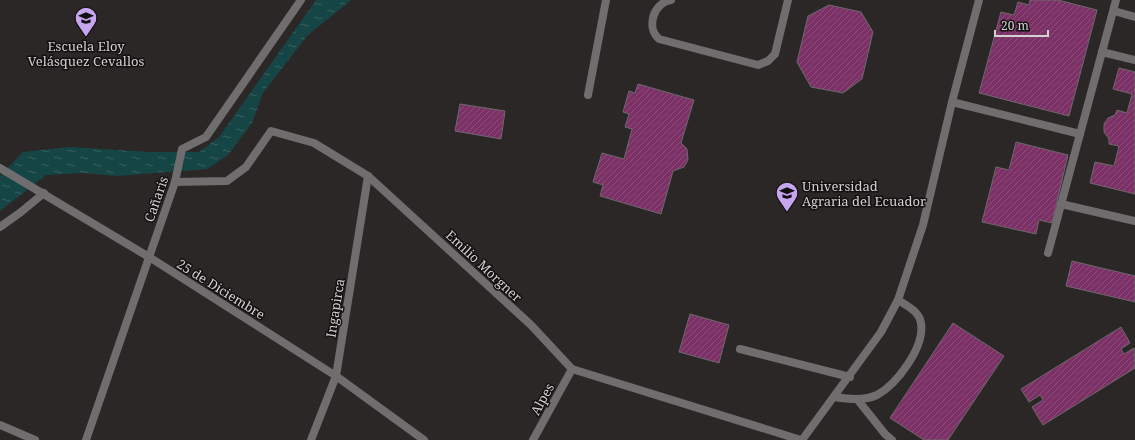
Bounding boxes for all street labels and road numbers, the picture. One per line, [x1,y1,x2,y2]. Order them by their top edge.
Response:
street label: Cañaris [140,174,172,224]
street label: Emilio Morgner [442,226,526,306]
street label: 25 de Diciembre [174,255,269,323]
street label: Ingapirca [321,277,349,339]
street label: Alpes [526,380,558,418]

